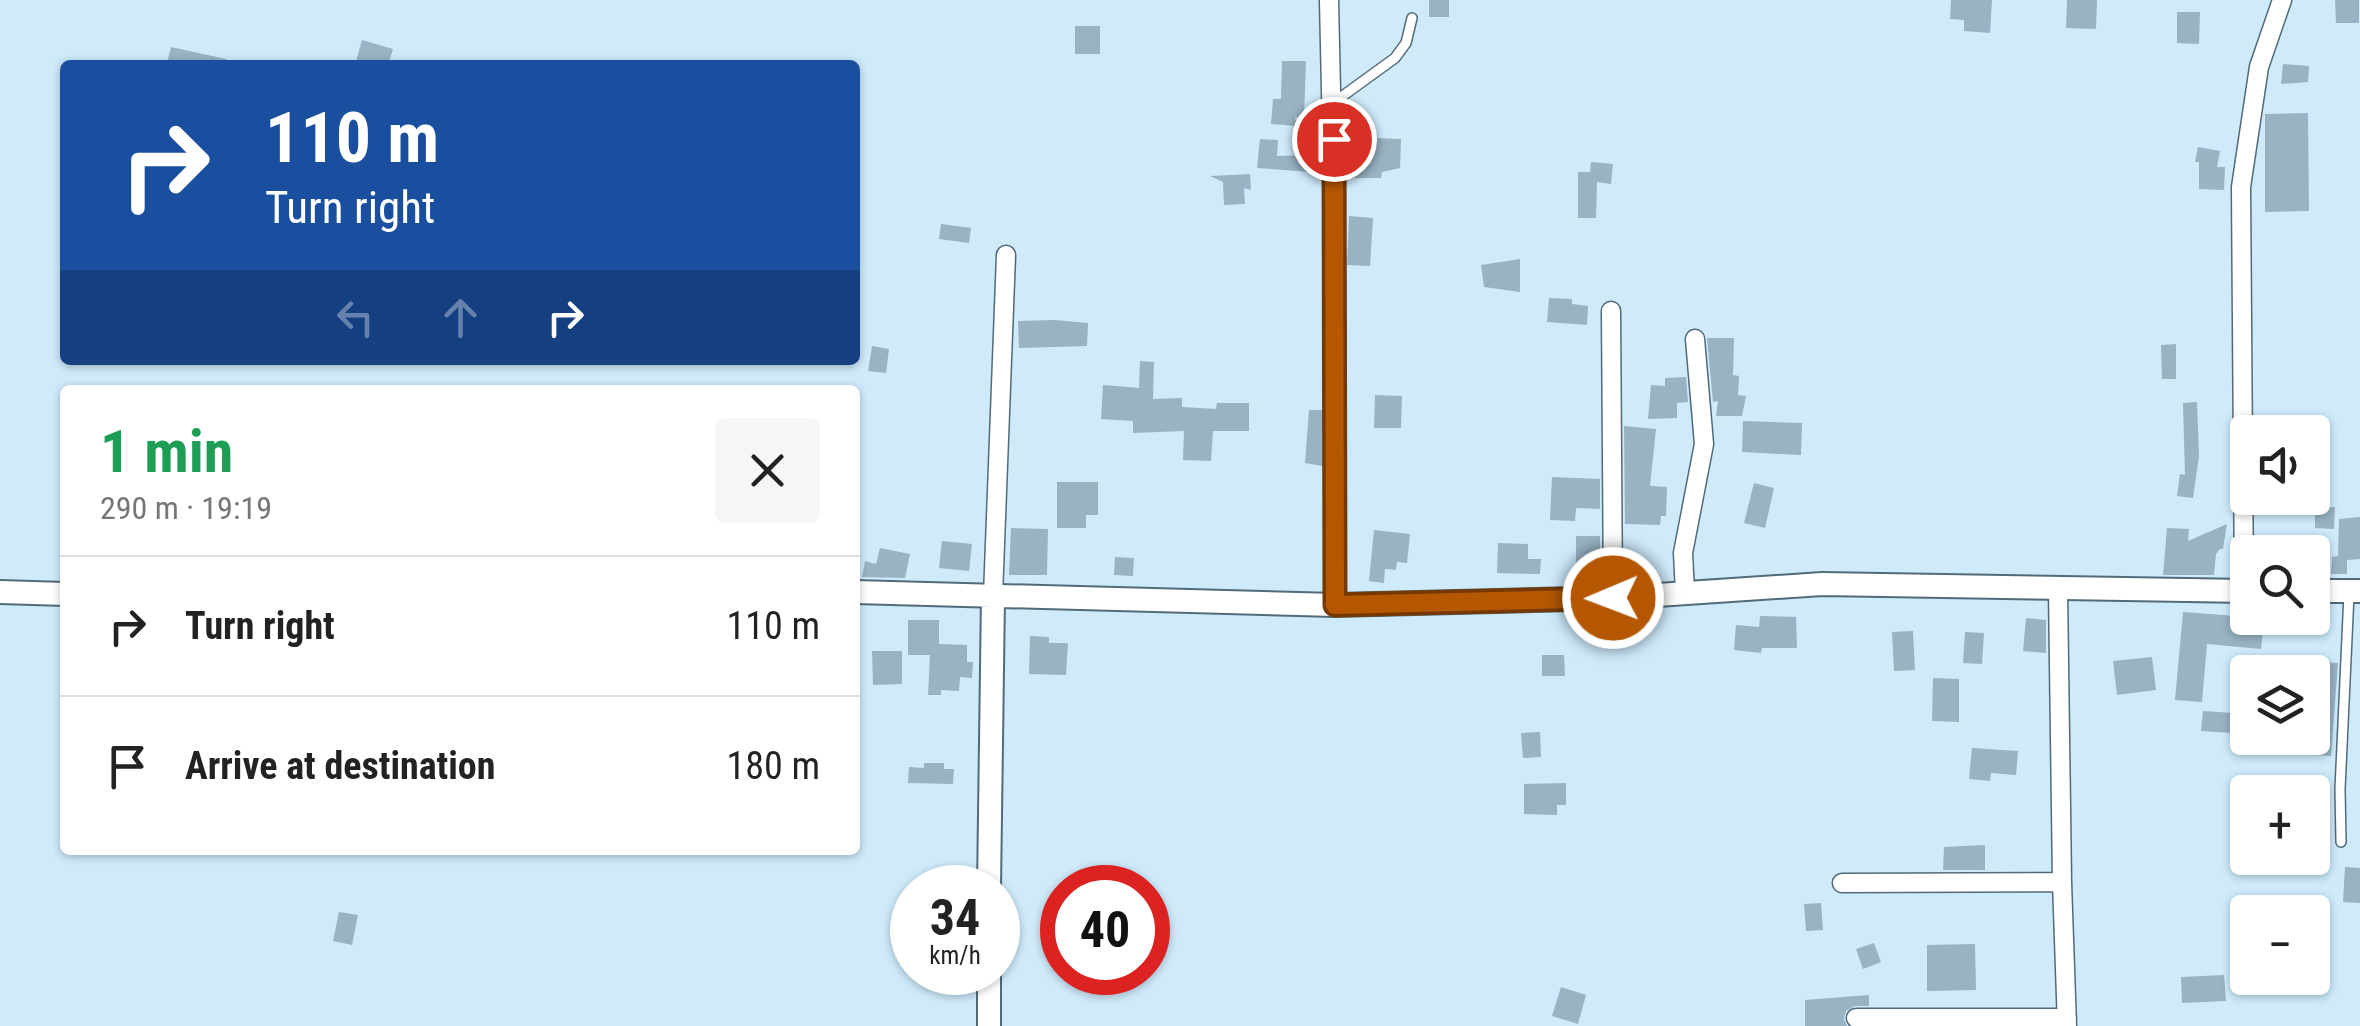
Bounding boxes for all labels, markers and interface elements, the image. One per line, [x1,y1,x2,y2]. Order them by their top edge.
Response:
text: 110 m [265,97,439,179]
pin [1292,97,1377,182]
icon: right [100,100,230,230]
icon: arrive [1307,112,1362,167]
text: Turn right [265,181,435,234]
icon: left [328,290,383,345]
icon: ahead [433,290,488,345]
icon: right [538,290,593,345]
map controls [2230,415,2330,995]
button: sound [2230,415,2330,515]
text: 1 min [100,416,233,487]
button: close [715,418,820,523]
text: 290 m · 19:19 [100,489,272,527]
button: search [2230,535,2330,635]
position arrow [1561,546,1665,650]
icon: right [100,599,155,654]
text: Turn right [185,604,335,648]
text: 110 m [726,604,820,648]
button: layers [2230,655,2330,755]
icon: arrive [100,739,155,794]
text: Arrive at destination [185,744,495,788]
text: 180 m [726,744,820,788]
button: + [2230,775,2330,875]
speed limit sign: 40 [1040,865,1170,995]
text: 34 [930,889,980,947]
button: − [2230,895,2330,995]
text: km/h [929,941,981,970]

